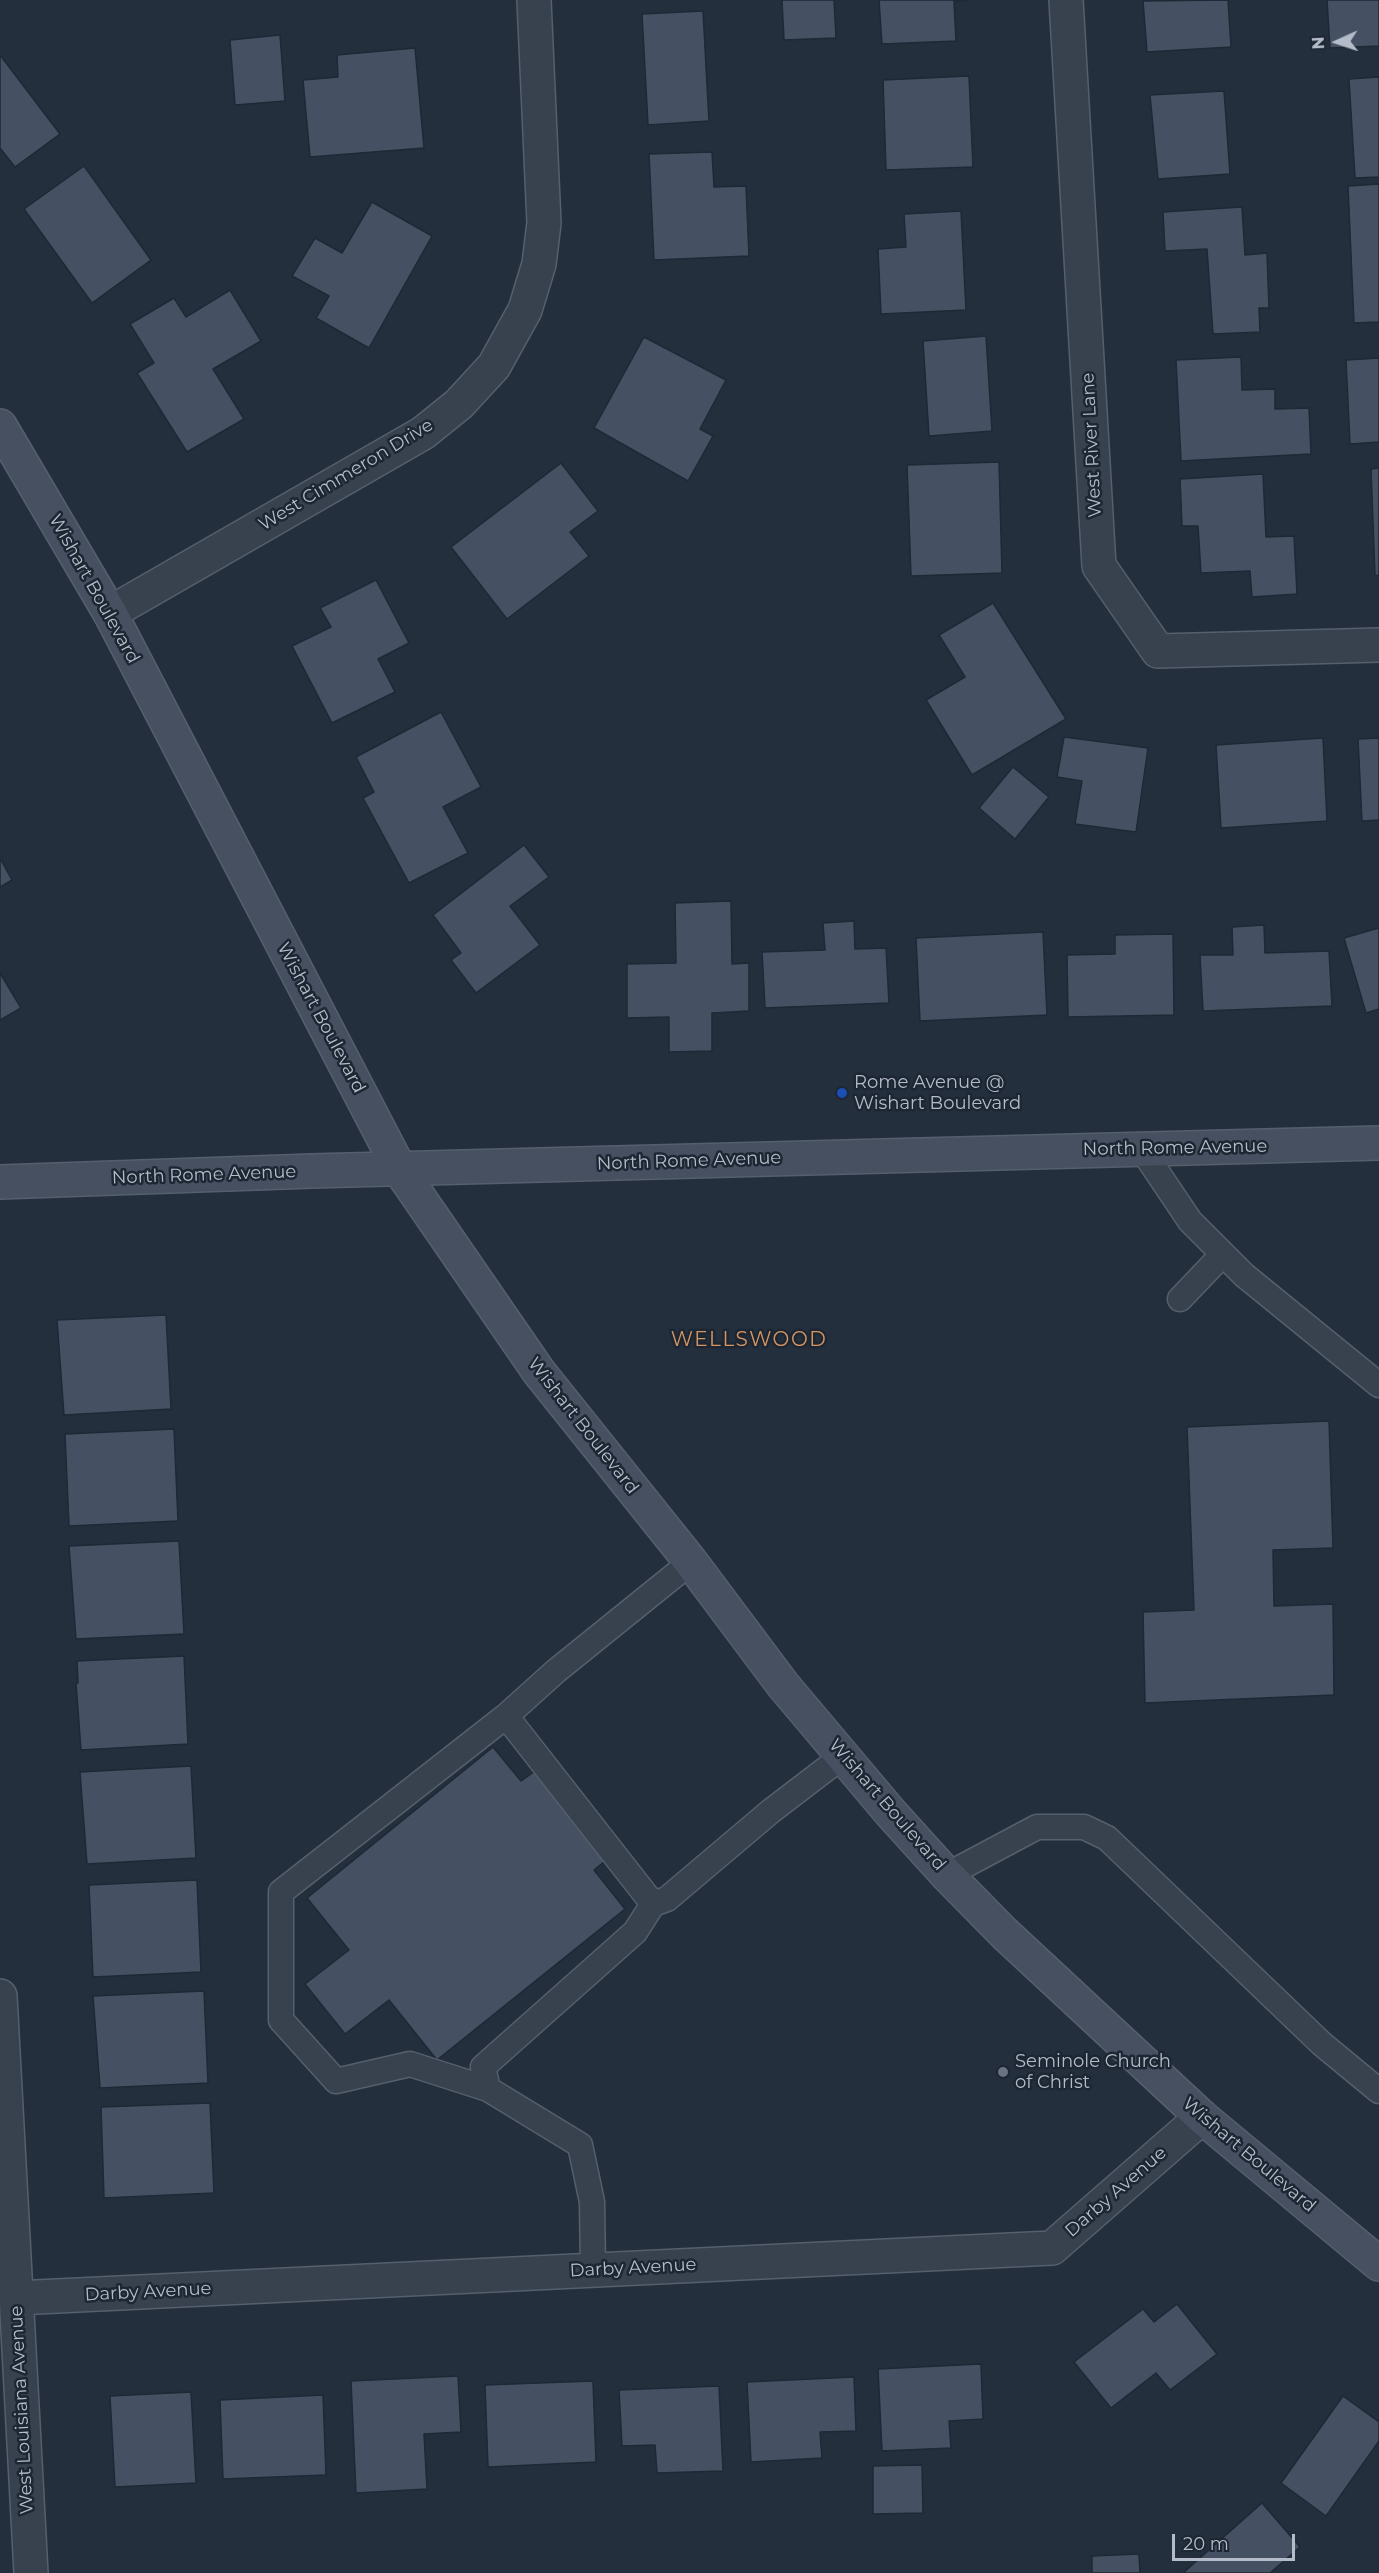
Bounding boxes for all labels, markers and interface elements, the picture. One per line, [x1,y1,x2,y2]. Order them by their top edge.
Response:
north arrow [1307,12,1367,72]
text: N [1309,36,1328,50]
street label: West River Lane [1077,372,1107,518]
street label: West Cimmeron Drive [255,414,437,536]
street label: Wishart Boulevard [44,511,144,667]
street label: Wishart Boulevard [272,939,370,1097]
place label: Rome Avenue @ Wishart Boulevard [854,1072,1021,1114]
marker: Rome Avenue @ Wishart Boulevard [835,1086,849,1100]
street label: North Rome Avenue [1083,1136,1267,1160]
street label: North Rome Avenue [596,1147,782,1175]
street label: North Rome Avenue [111,1161,297,1189]
district label: WELLSWOOD [671,1328,827,1352]
street label: Wishart Boulevard [523,1353,643,1499]
street label: Wishart Boulevard [824,1735,950,1875]
place label: Seminole Church of Christ [1015,2051,1171,2094]
marker: Seminole Church of Christ [996,2065,1010,2079]
street label: Wishart Boulevard [1178,2093,1320,2217]
street label: Darby Avenue [1061,2142,1171,2242]
street label: Darby Avenue [569,2254,697,2282]
street label: Darby Avenue [84,2278,212,2306]
street label: West Louisiana Avenue [6,2305,38,2515]
scale bar [1175,2522,1298,2560]
text: 20 m [1183,2533,1229,2555]

